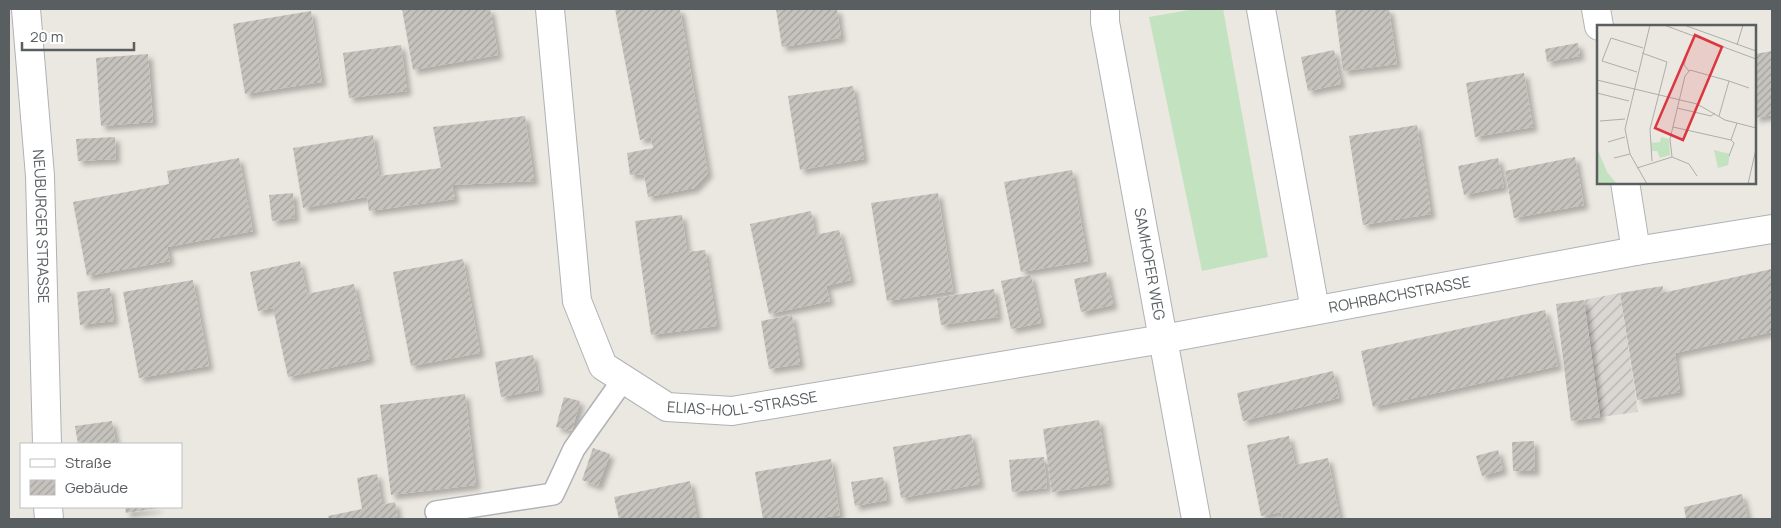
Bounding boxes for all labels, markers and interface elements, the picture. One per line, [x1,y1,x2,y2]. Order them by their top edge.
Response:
scale bar [22,20,135,52]
inset map [1597,25,1756,184]
text: 20 m [30,26,63,47]
street label: NEUBURGER STRASSE [28,148,54,304]
street label: SAMHOFER WEG [1129,206,1170,322]
street label: ROHRBACHSTRASSE [1327,271,1472,318]
street label: ELIAS-HOLL-STRASSE [666,386,819,421]
legend [20,443,182,508]
text: Straße [65,452,112,473]
text: Gebäude [65,477,128,498]

